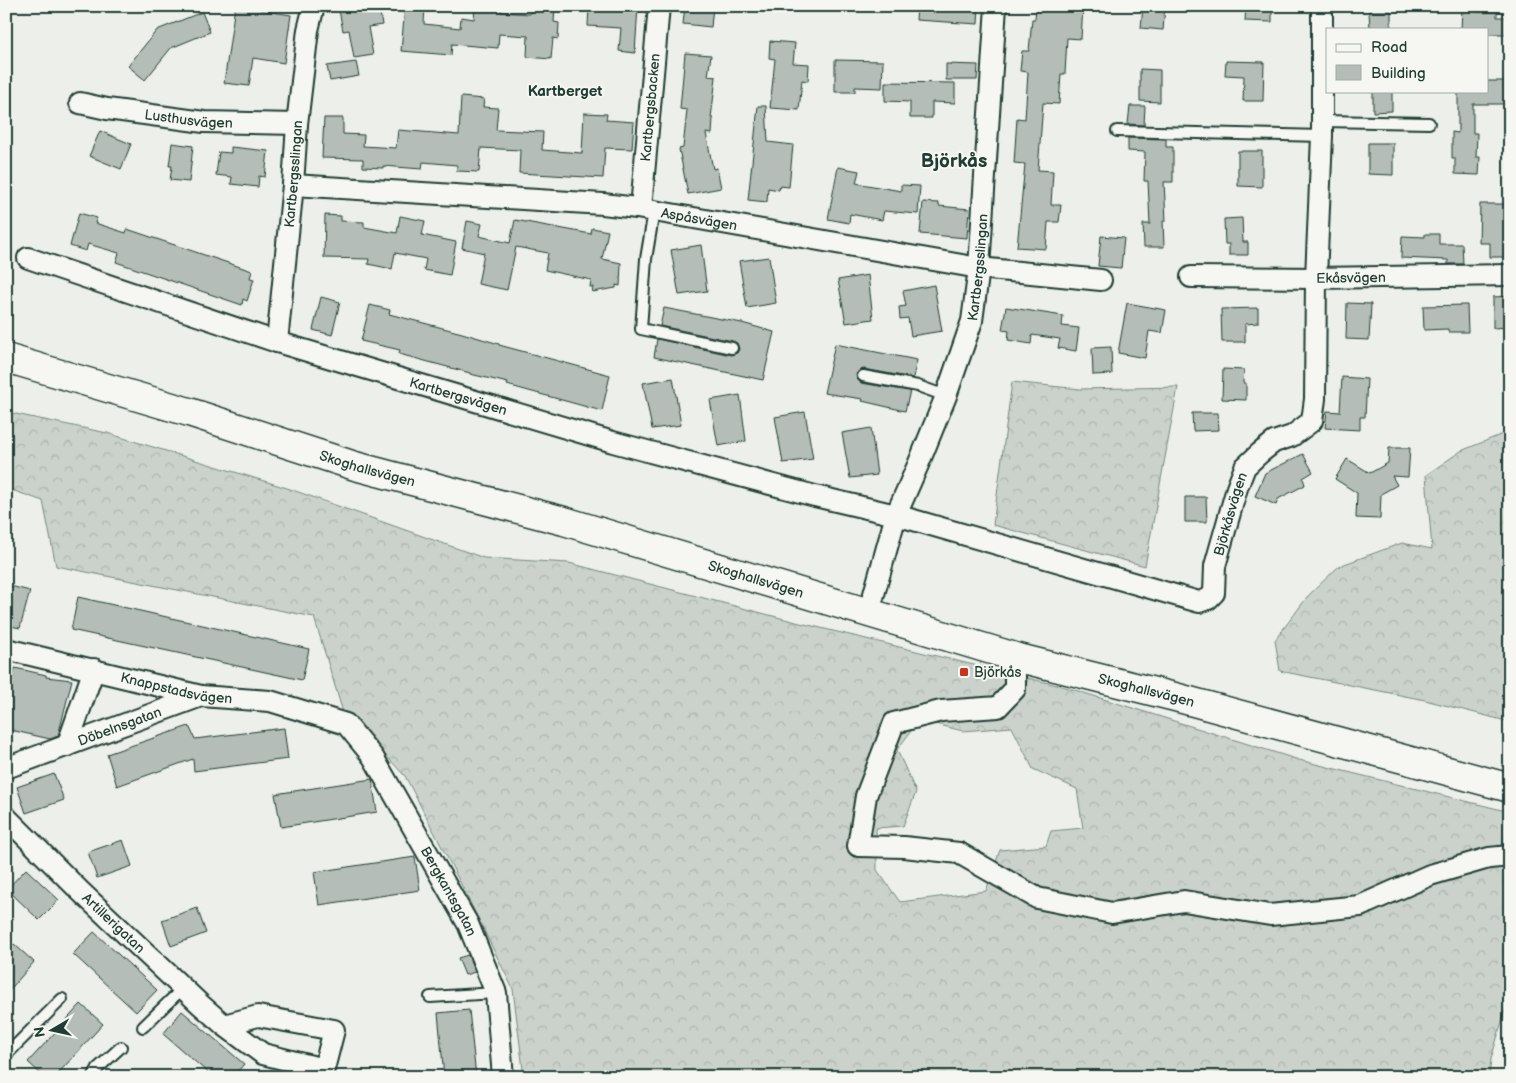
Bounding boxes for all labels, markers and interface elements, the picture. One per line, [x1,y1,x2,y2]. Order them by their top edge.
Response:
legend [1326,28,1488,92]
text: Road [1371,38,1407,57]
street label: Kartbergsbacken [637,53,663,162]
text: Building [1371,64,1426,83]
district label: Kartberget [528,82,602,101]
street label: Lusthusvägen [144,106,233,131]
street label: Kartbergsslingan [280,120,306,228]
district label: Björkås [921,150,987,173]
street label: Aspåsvägen [660,204,739,234]
street label: Kartbergsslingan [964,213,991,322]
street label: Ekåsvägen [1316,268,1386,286]
street label: Kartbergsvägen [407,373,509,419]
street label: Skoghallsvägen [317,447,417,490]
street label: Björkåsvägen [1210,470,1251,558]
street label: Skoghallsvägen [706,556,806,601]
place label: Björkås [974,664,1021,681]
marker: Björkås [958,666,970,678]
street label: Knappstadsvägen [119,668,233,707]
street label: Skoghallsvägen [1096,670,1197,710]
street label: Döbelnsgatan [75,703,164,749]
street label: Bergkantsgatan [417,843,480,939]
street label: Artillerigatan [79,889,149,956]
north arrow [28,1006,78,1056]
text: N [30,1025,49,1038]

